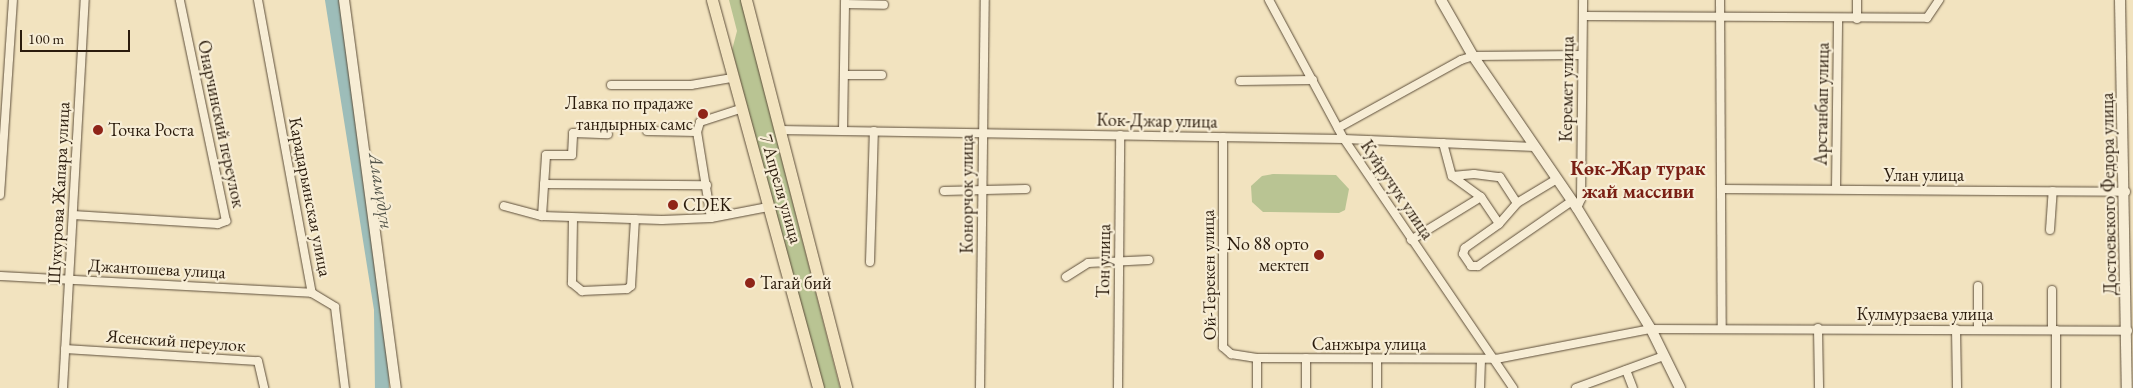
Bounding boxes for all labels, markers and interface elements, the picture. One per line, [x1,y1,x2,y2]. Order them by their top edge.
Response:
scale bar [22,20,132,52]
text: 100 m [28,29,64,48]
street label: Керемет улица [1555,36,1579,142]
street label: Онарчинский переулок [193,38,249,210]
street label: Арстанбап улица [1810,42,1834,166]
place label: Лавка по прадаже тандырных самс [565,93,693,136]
street label: Достоевского Федора улица [2096,93,2122,295]
street label: Шукурова Жапара улица [43,101,75,285]
marker: Лавка по прадаже тандырных самс [697,108,709,120]
street label: Кок-Джар улица [1096,109,1218,133]
street label: Карадарьинская улица [284,115,336,279]
place label: Точка Роста [108,119,194,141]
marker: Точка Роста [92,124,104,136]
street label: 7 Апреля улица [755,132,807,246]
street label: Конорчок улица [956,134,978,254]
street label: Куйручук улица [1356,136,1438,244]
water label: Аламүдүн [364,151,398,231]
district label: Көк-Жар турак жай массиви [1570,157,1706,204]
street label: Улан улица [1884,164,1964,186]
place label: CDEK [683,194,732,216]
marker: CDEK [667,199,679,211]
street label: Ой-Терекен улица [1197,209,1221,341]
street label: Тон улица [1093,224,1115,298]
place label: No 88 орто мектеп [1227,234,1309,276]
marker: No 88 орто мектеп [1313,249,1325,261]
street label: Джантошева улица [88,255,226,283]
place label: Тагай бий [760,272,832,294]
marker: Тагай бий [744,277,756,289]
street label: Кулмурзаева улица [1857,303,1993,325]
street label: Ясенский переулок [106,325,246,357]
street label: Санжыра улица [1312,333,1426,355]

